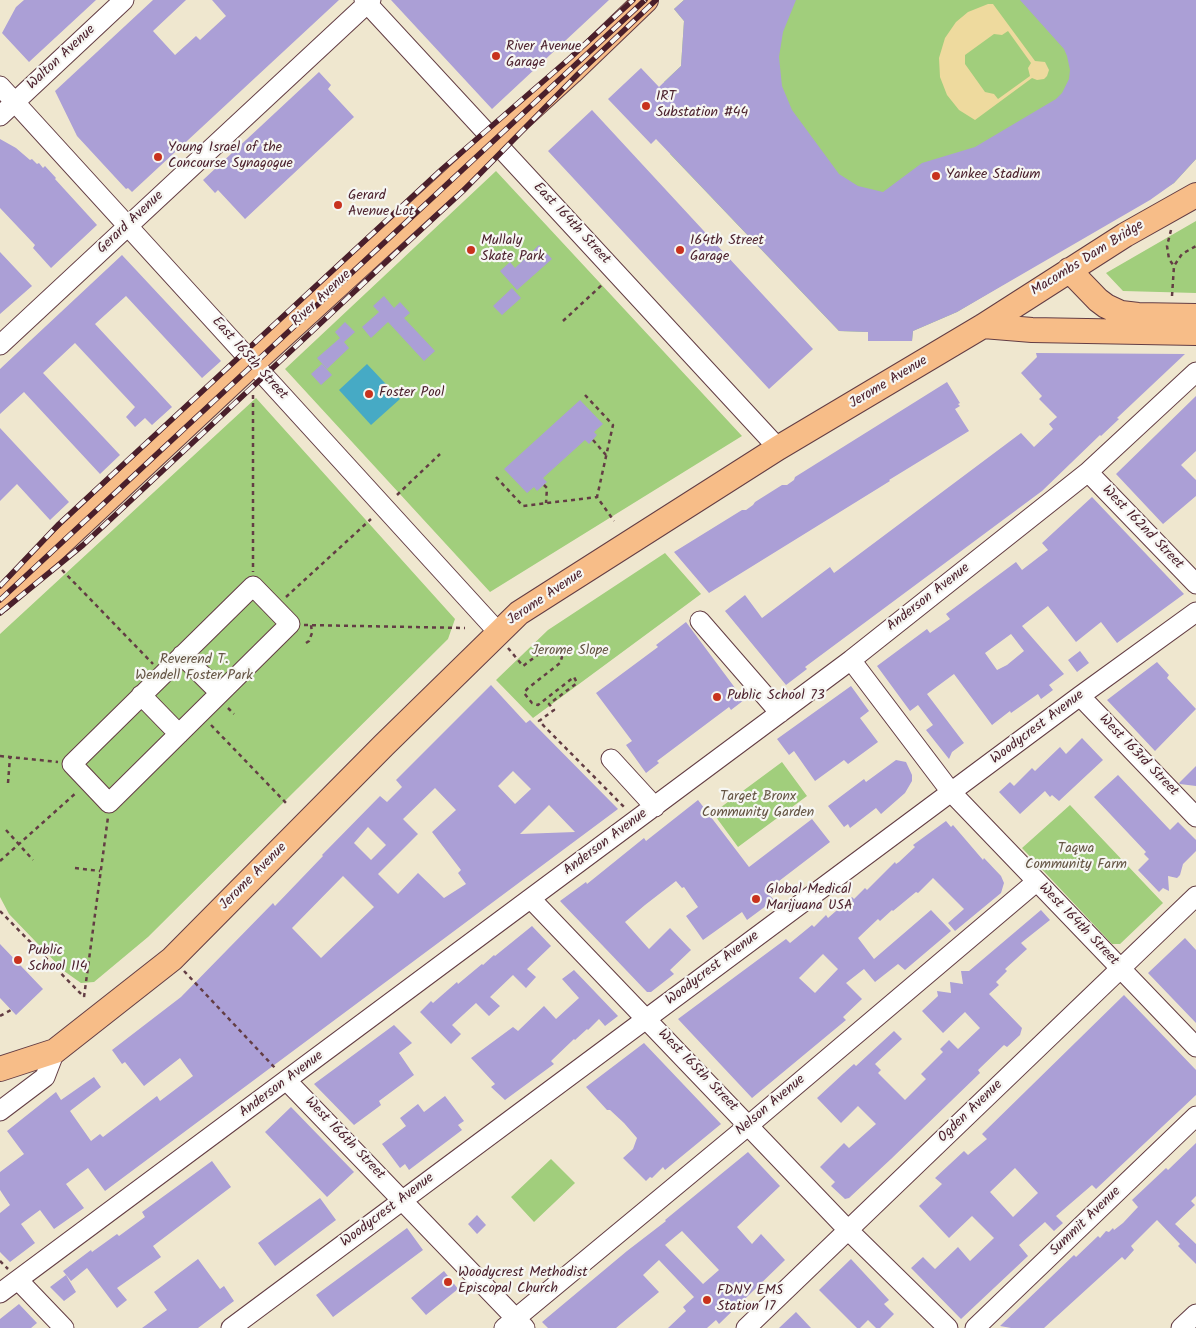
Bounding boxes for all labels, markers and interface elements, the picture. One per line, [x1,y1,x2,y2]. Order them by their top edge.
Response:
street label: Walton Avenue [24,22,100,94]
place label: River Avenue Garage [506,40,581,72]
marker: River Avenue Garage [490,50,502,62]
place label: IRT Substation #44 [656,90,748,122]
marker: IRT Substation #44 [640,100,652,112]
place label: Young Israel of the Concourse Synagogue [168,141,293,174]
marker: Young Israel of the Concourse Synagogue [152,151,164,163]
place label: Yankee Stadium [946,168,1040,184]
marker: Yankee Stadium [930,170,942,182]
street label: East 164th Street [529,180,613,268]
street label: Gerard Avenue [94,188,168,258]
place label: Gerard Avenue Lot [348,189,414,222]
marker: Gerard Avenue Lot [332,199,344,211]
street label: Macombs Dam Bridge [1029,218,1147,300]
place label: Mullaly Skate Park [481,234,544,266]
place label: 164th Street Garage [690,234,764,266]
marker: Mullaly Skate Park [465,244,477,256]
marker: 164th Street Garage [674,244,686,256]
street label: River Avenue [289,267,355,331]
street label: East 165th Street [207,314,291,404]
street label: Jerome Avenue [847,353,931,413]
place label: Foster Pool [379,386,444,402]
marker: Foster Pool [363,388,375,400]
street label: West 162nd Street [1098,483,1186,573]
street label: Anderson Avenue [884,560,974,636]
street label: Jerome Avenue [505,566,587,630]
park label: Jerome Slope [531,644,609,660]
park label: Reverend T. Wendell Foster Park [135,653,253,686]
street label: Woodycrest Avenue [988,687,1088,769]
place label: Public School 73 [727,689,825,705]
marker: Public School 73 [711,691,723,703]
street label: West 163rd Street [1095,712,1181,800]
park label: Target Bronx Community Garden [702,790,814,822]
street label: Anderson Avenue [561,806,651,880]
street label: Jerome Avenue [217,840,291,914]
park label: Taqwa Community Farm [1025,842,1127,874]
street label: West 164th Street [1034,880,1122,970]
place label: Global Medical Marijuana USA [766,883,852,916]
marker: Global Medical Marijuana USA [750,893,762,905]
street label: Woodycrest Avenue [663,928,763,1010]
place label: Public School 114 [28,944,87,976]
marker: Public School 114 [12,954,24,966]
street label: West 165th Street [653,1026,741,1116]
street label: Anderson Avenue [237,1048,327,1122]
street label: Nelson Avenue [733,1072,809,1140]
street label: Ogden Avenue [935,1077,1007,1147]
street label: West 166th Street [300,1094,388,1184]
street label: Woodycrest Avenue [338,1170,438,1252]
street label: Summit Avenue [1047,1184,1125,1260]
place label: Woodycrest Methodist Episcopal Church [458,1266,588,1298]
marker: Woodycrest Methodist Episcopal Church [442,1276,454,1288]
place label: FDNY EMS Station 17 [717,1284,783,1316]
marker: FDNY EMS Station 17 [701,1294,713,1306]

